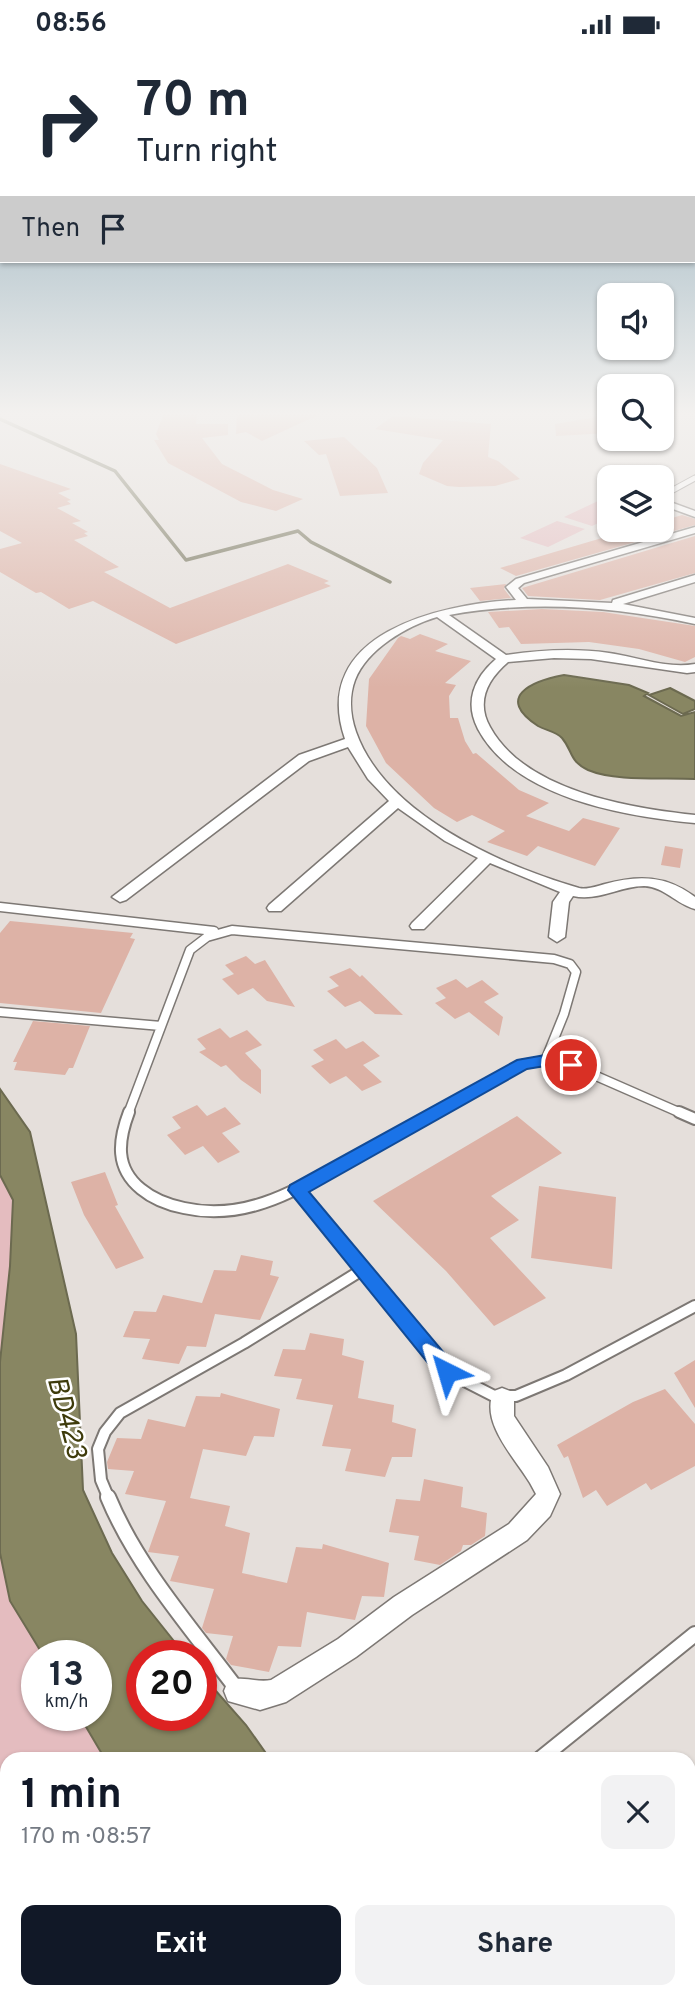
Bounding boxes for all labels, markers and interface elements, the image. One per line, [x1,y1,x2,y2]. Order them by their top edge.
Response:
text: 08:56 [35,8,107,41]
text: 70 m [136,72,250,134]
icon: right [21,77,112,168]
text: Turn right [136,133,278,173]
icon: arrive [94,210,132,248]
text: Then [21,213,80,246]
map controls [597,283,674,542]
button: sound [597,283,674,360]
button: search [597,374,674,451]
button: layers [597,465,674,542]
pin [541,1035,601,1095]
icon: arrive [552,1046,590,1084]
position arrow [410,1335,484,1409]
water label: BD423 [37,1372,94,1464]
speed limit sign: 20 [126,1640,217,1731]
text: 13 [49,1654,84,1698]
text: km/h [45,1691,88,1714]
text: 1 min [21,1770,122,1823]
button: close [601,1775,675,1849]
text: 170 m · 08:57 [21,1823,151,1852]
button: Exit [21,1905,341,1985]
button: Share [355,1905,675,1985]

